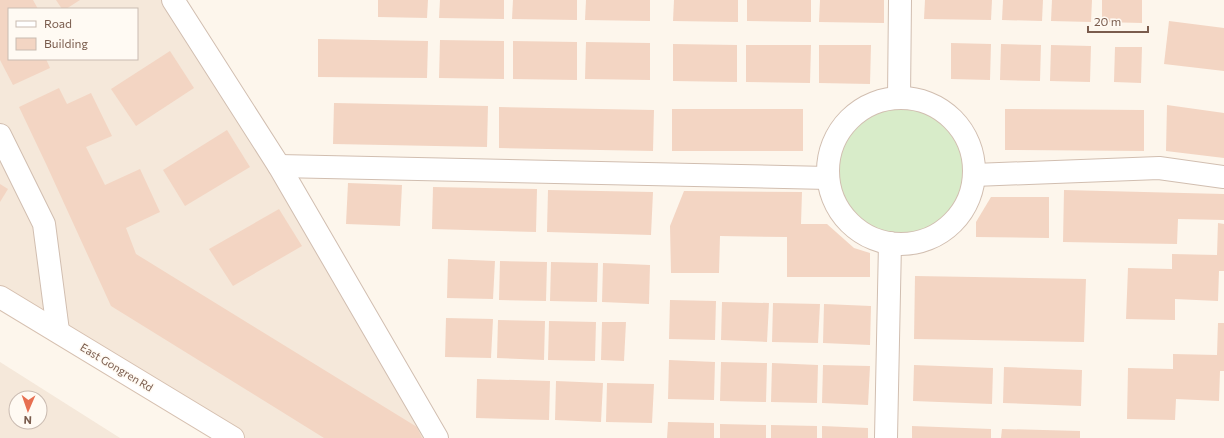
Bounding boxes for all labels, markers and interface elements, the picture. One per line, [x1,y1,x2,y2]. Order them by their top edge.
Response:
legend [8,8,138,60]
scale bar [1088,8,1148,34]
text: 20 m [1094,14,1121,28]
text: Road [44,16,72,30]
text: Building [44,36,88,50]
street label: East Gongren Rd [78,340,156,394]
north arrow [8,390,48,430]
text: N [23,414,32,427]

